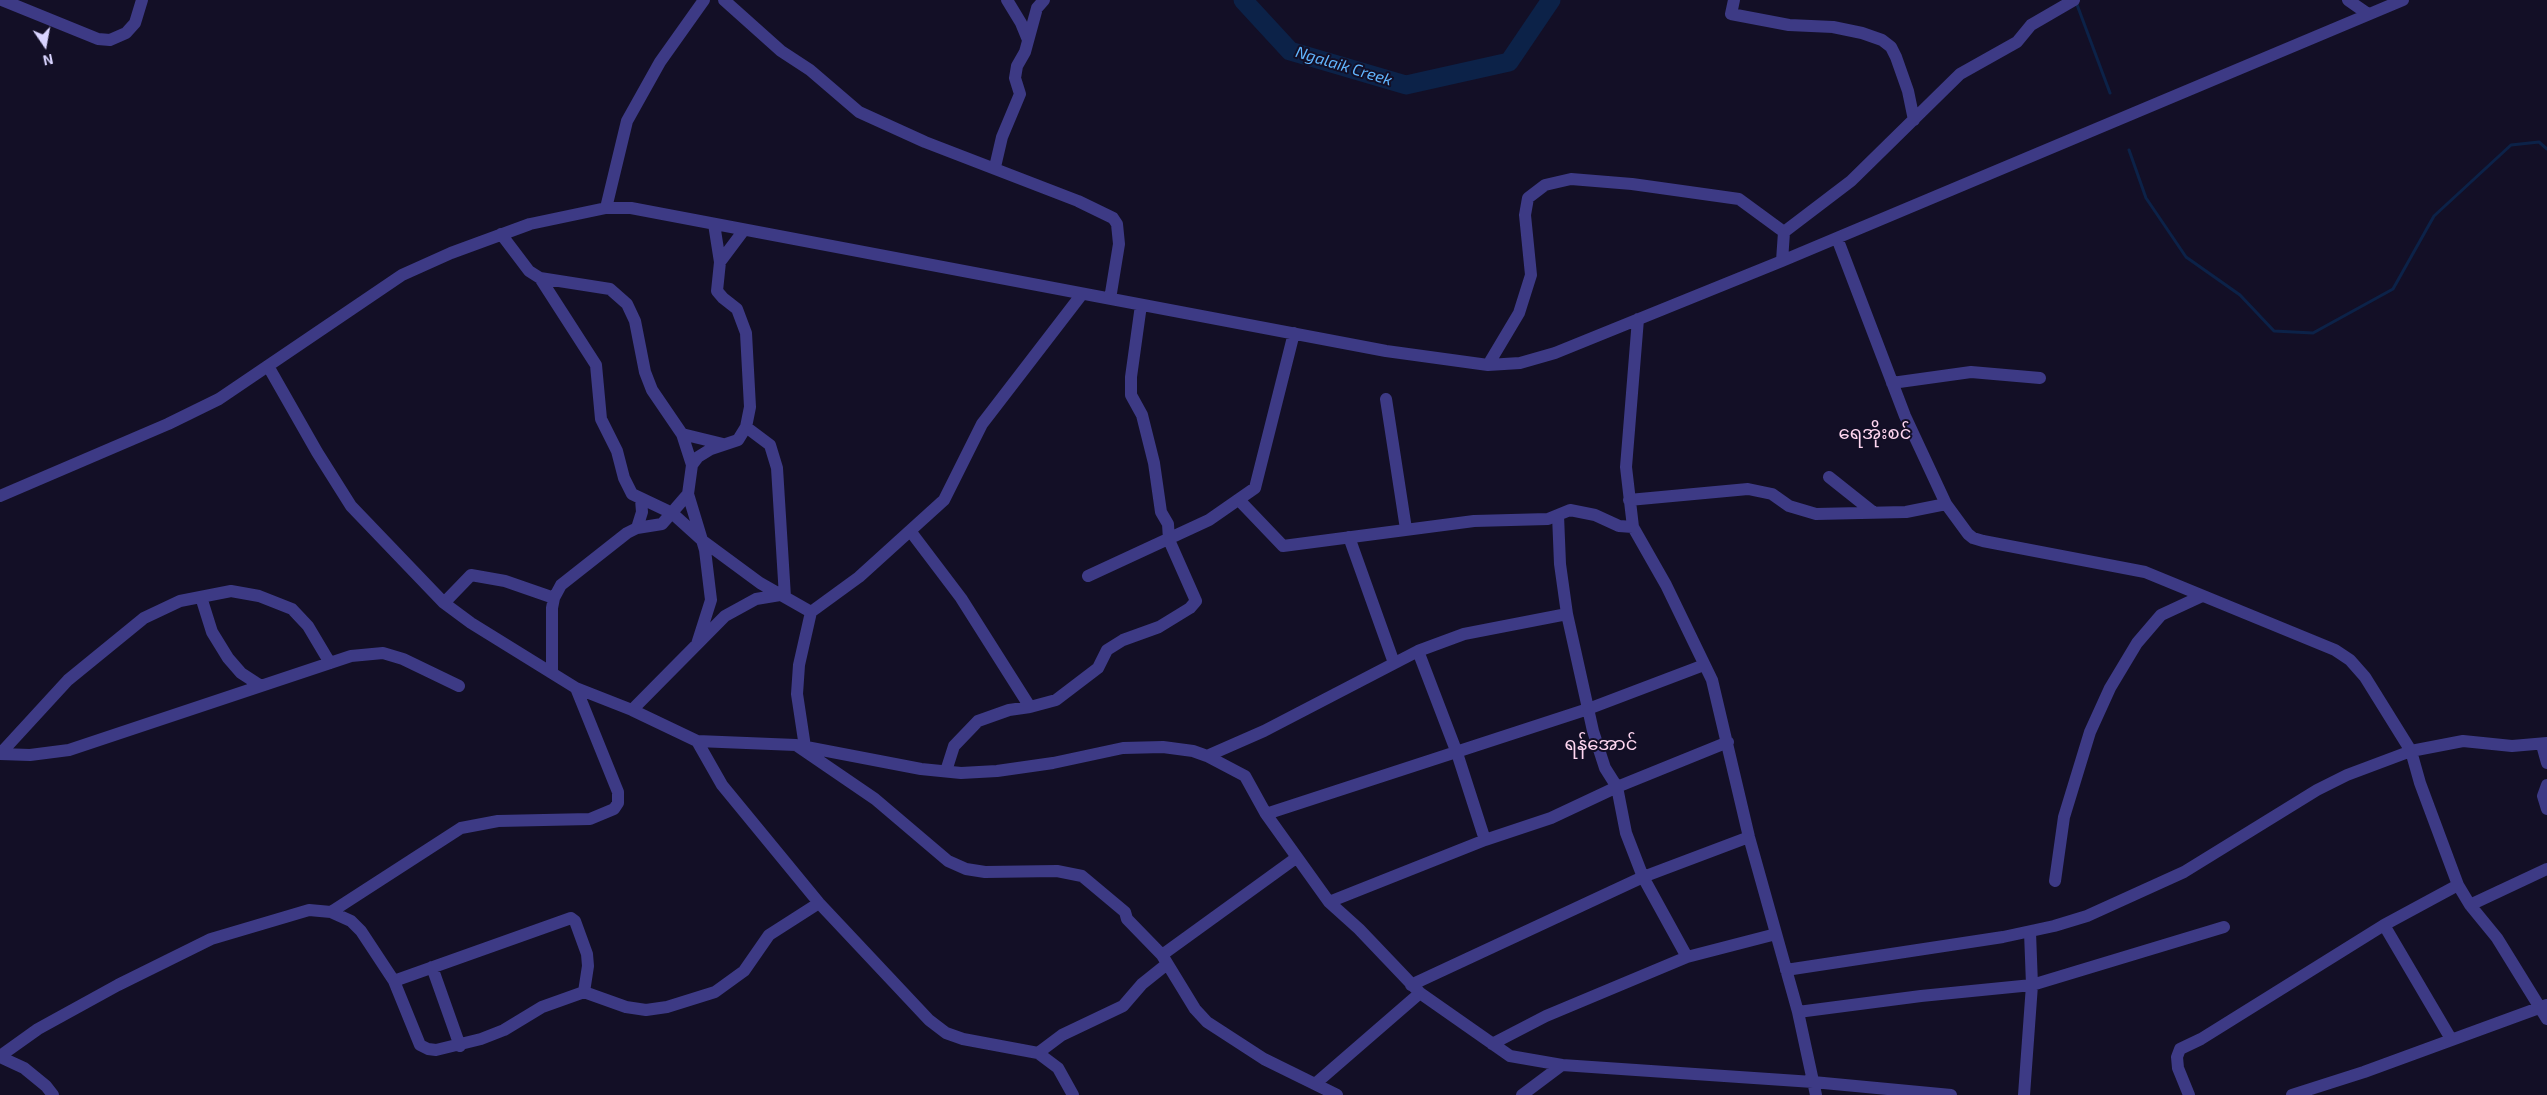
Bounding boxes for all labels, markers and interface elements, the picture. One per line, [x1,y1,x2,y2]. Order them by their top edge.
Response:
north arrow [20,20,70,70]
water label: Ngalaik Creek [1293,42,1395,90]
text: N [42,51,55,70]
district label: ရေအိုးစင် [1839,422,1911,444]
district label: ရန်အောင် [1565,733,1637,755]

